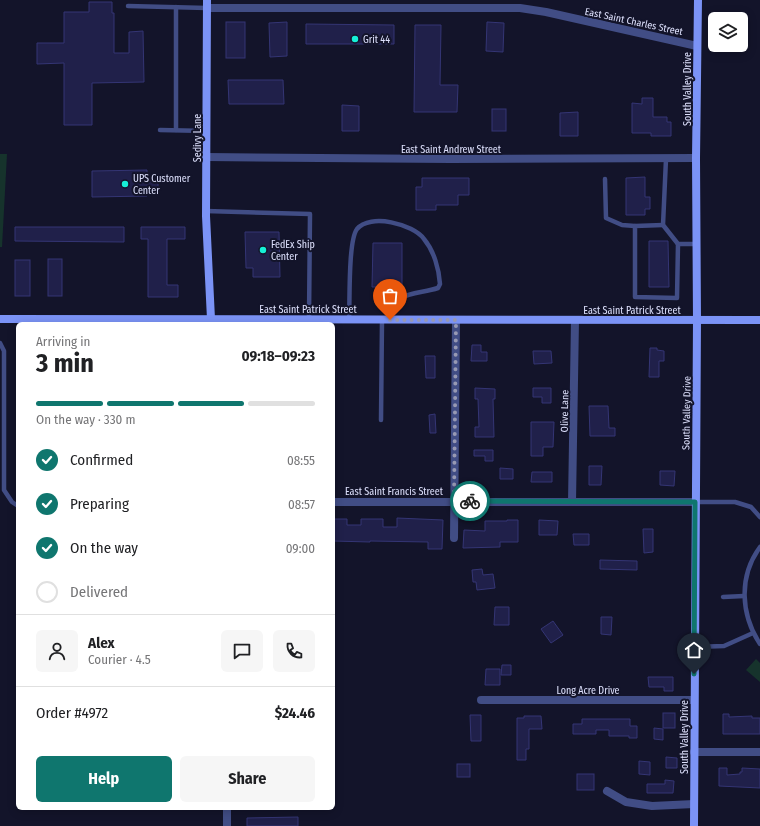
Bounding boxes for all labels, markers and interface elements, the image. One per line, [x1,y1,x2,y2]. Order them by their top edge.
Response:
street label: East Saint Charles Street [584,6,685,38]
map controls [708,12,748,52]
button: layers [708,12,748,52]
marker: Grit 44 [350,34,360,44]
place label: Grit 44 [363,34,390,46]
street label: South Valley Drive [682,52,694,126]
street label: Sedivy Lane [192,114,204,162]
street label: East Saint Andrew Street [401,144,502,156]
place label: UPS Customer Center [133,173,191,197]
marker: UPS Customer Center [120,179,130,189]
place label: FedEx Ship Center [271,239,315,263]
marker: FedEx Ship Center [258,245,268,255]
pin [373,279,407,320]
icon: bag [379,285,401,307]
street label: East Saint Patrick Street [259,304,357,316]
street label: East Saint Patrick Street [583,305,681,317]
text: Arriving in [36,334,90,349]
text: 09:18–09:23 [242,347,315,365]
text: 3 min [36,348,94,379]
street label: South Valley Drive [680,376,694,450]
street label: Olive Lane [559,390,571,432]
text: On the way · 330 m [36,412,135,427]
icon: check [36,449,58,471]
text: Confirmed [70,451,133,469]
text: 08:55 [287,453,315,468]
courier [450,481,490,521]
street label: East Saint Francis Street [345,486,444,498]
icon: bike [459,490,481,512]
icon: check [36,493,58,515]
text: Preparing [70,495,129,513]
text: 08:57 [288,497,315,512]
icon: check [36,537,58,559]
text: On the way [70,539,138,557]
text: 09:00 [286,541,315,556]
text: Delivered [70,583,128,601]
button: person [36,630,78,672]
button: chat [221,630,263,672]
button: phone [273,630,315,672]
pin [677,633,711,674]
text: Alex [88,634,115,652]
icon: home [683,639,705,661]
text: Courier · 4.5 [88,652,151,667]
street label: Long Acre Drive [557,685,620,697]
street label: South Valley Drive [679,700,691,774]
text: Order #4972 [36,704,108,722]
text: $24.46 [275,704,315,722]
button: Help [36,756,172,802]
button: Share [180,756,315,802]

